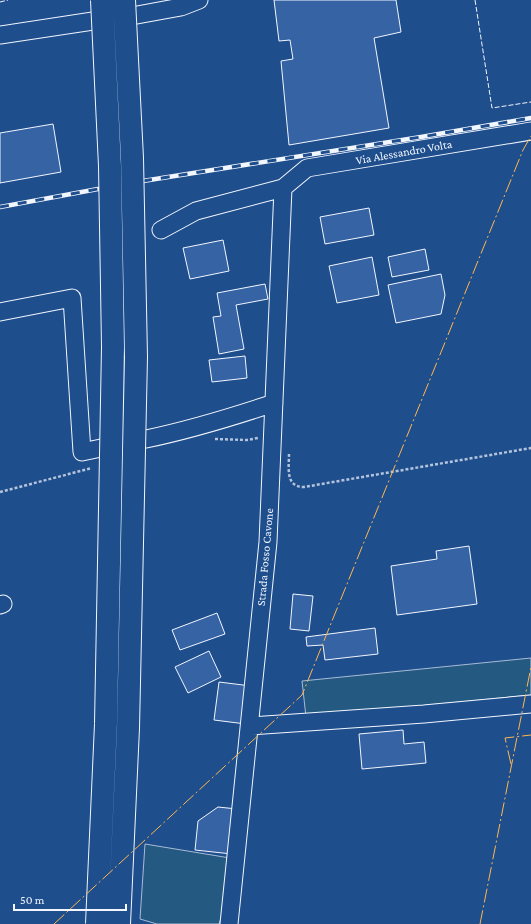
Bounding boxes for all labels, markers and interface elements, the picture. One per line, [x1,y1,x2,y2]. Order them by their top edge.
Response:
street label: Via Alessandro Volta [355,137,454,167]
street label: Strada Fosso Cavone [254,508,276,606]
scale bar [14,886,126,912]
text: 50 m [20,893,45,907]

